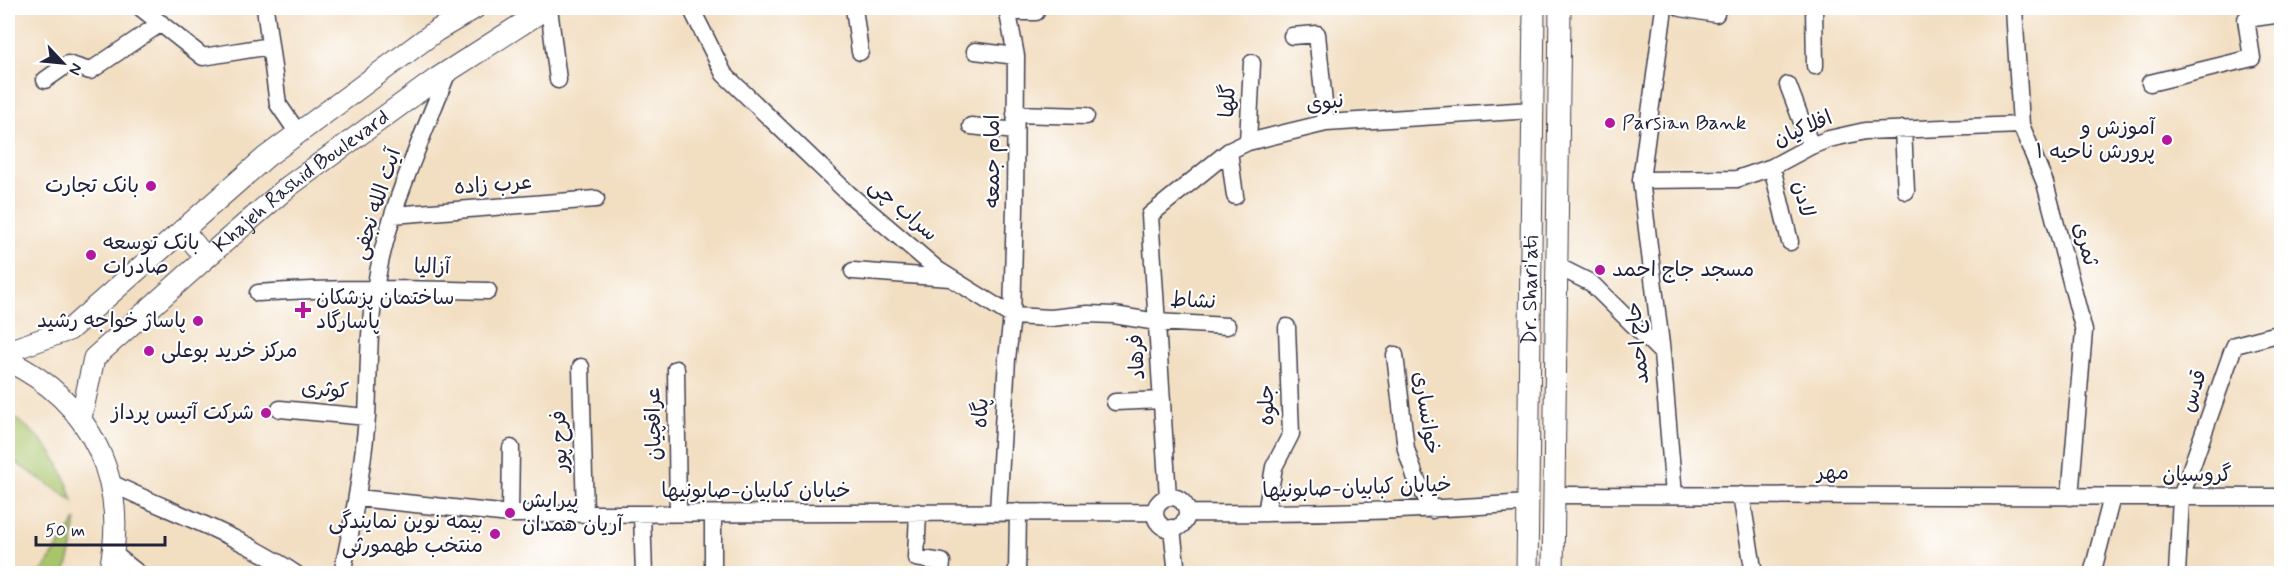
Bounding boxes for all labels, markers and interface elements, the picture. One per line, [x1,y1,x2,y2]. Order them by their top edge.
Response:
north arrow [33,33,93,93]
text: N [63,60,87,78]
street label: گلها [1213,84,1243,118]
street label: نبوی [1304,87,1346,119]
street label: Khajeh Rashid Boulevard [207,103,395,259]
street label: افلاکیان [1769,104,1837,154]
place label: Parsian Bank [1622,109,1747,137]
street label: امام جمعه [979,114,1008,208]
place label: آموزش و پرورش ناحیه ۱ [2036,114,2156,166]
marker: Parsian Bank [1603,116,1617,130]
marker: آموزش و پرورش ناحیه ۱ [2160,133,2174,147]
street label: آیت الله نجفی [346,144,408,263]
street label: عرب زاده [453,168,533,202]
place label: بانک تجارت [45,172,139,200]
street label: سراب چی [862,172,944,248]
street label: لادن [1785,178,1821,220]
marker: بانک تجارت [144,179,158,193]
street label: ثمری [2066,219,2104,270]
place label: بانک توسعه صادرات [103,229,200,281]
street label: Dr. Shari'ati [1516,235,1545,345]
marker: بانک توسعه صادرات [84,248,98,262]
street label: آزالیا [414,253,451,281]
place label: مسجد جاج احمد [1612,256,1754,284]
marker: مسجد جاج احمد [1593,263,1607,277]
place label: ساختمان پزشکان پاسارگاد [316,284,454,336]
street label: نشاط [1169,286,1217,316]
street label: حاج احمد [1620,300,1656,386]
marker: ساختمان پزشکان پاسارگاد [294,301,312,319]
place label: پاساژ خواجه رشید [37,307,186,335]
marker: پاساژ خواجه رشید [191,314,205,328]
street label: فرهاد [1122,333,1152,381]
place label: مرکز خرید بوعلی [161,337,298,365]
marker: مرکز خرید بوعلی [142,344,156,358]
street label: قدس [2174,366,2214,416]
street label: خوانساری [1406,369,1446,457]
street label: کوثری [300,374,350,406]
street label: جلوه [1253,384,1281,426]
street label: عراقچیان [639,387,669,461]
street label: پگاه [966,397,996,429]
place label: شرکت آتیس پرداز [110,399,254,427]
marker: شرکت آتیس پرداز [259,406,273,420]
street label: فرح پور [545,410,575,474]
street label: مهر [1815,459,1849,487]
street label: گروسیان [2162,461,2232,489]
street label: خیابان کبابیان-صابونیها [1262,471,1452,505]
street label: خیابان کبابیان-صابونیها [661,477,851,505]
place label: پیرایش آریان همدان [522,487,624,539]
marker: پیرایش آریان همدان [503,506,517,520]
place label: بیمه نوین نمایندگی منتخب طهمورثی [329,508,483,560]
scale bar [36,509,165,547]
text: 50 m [45,519,85,543]
marker: بیمه نوین نمایندگی منتخب طهمورثی [488,527,502,541]

